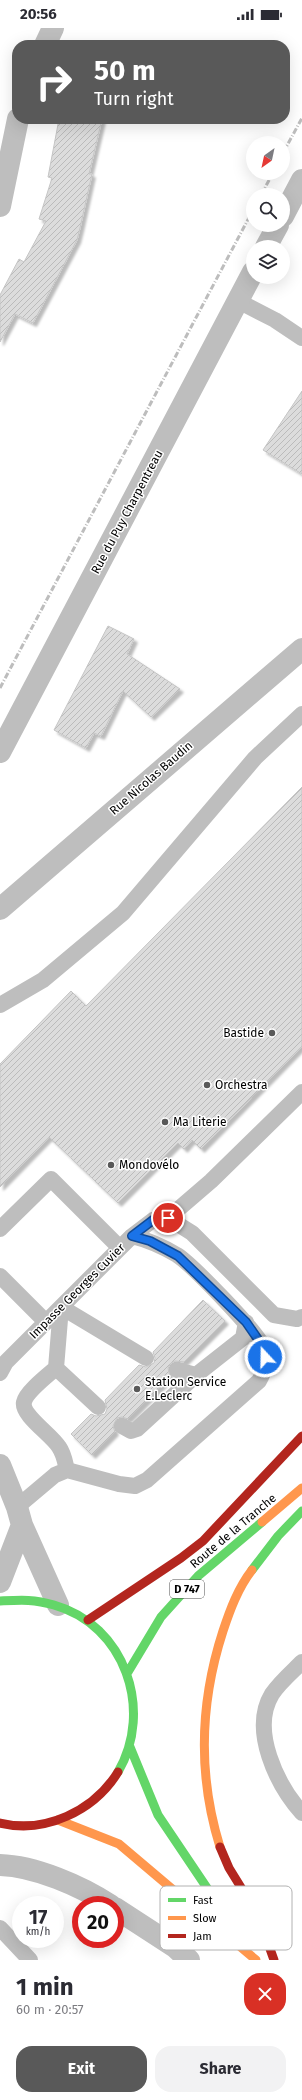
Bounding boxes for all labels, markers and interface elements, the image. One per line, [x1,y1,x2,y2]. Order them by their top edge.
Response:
text: 20:56 [20,5,57,23]
text: 50 m [94,54,156,87]
icon: right [28,56,80,108]
text: Turn right [94,88,174,110]
north arrow [246,136,290,180]
map controls [246,136,290,284]
button: search [246,188,290,232]
button: layers [246,240,290,284]
street label: Rue du Puy Charpentreau [88,448,166,576]
street label: Rue Nicolas Baudin [107,738,195,818]
place label: Bastide [223,1026,264,1040]
marker: Bastide [267,1028,277,1038]
place label: Orchestra [215,1078,268,1092]
marker: Orchestra [202,1080,212,1090]
place label: Ma Literie [173,1115,227,1129]
marker: Ma Literie [160,1117,170,1127]
place label: Mondovélo [119,1158,179,1172]
marker: Mondovélo [106,1160,116,1170]
pin [151,1201,185,1235]
icon: arrive [157,1207,179,1229]
street label: Impasse Georges Cuvier [26,1240,128,1342]
position arrow [244,1336,286,1378]
place label: Station Service E.Leclerc [145,1375,226,1403]
marker: Station Service E.Leclerc [132,1384,142,1394]
street label: Route de la Tranche [187,1491,279,1571]
road number: D 747 [170,1580,204,1598]
legend [160,1886,292,1950]
text: Fast [193,1894,213,1907]
speed limit sign: 20 [72,1896,124,1948]
text: 17 [29,1905,47,1929]
text: Slow [193,1912,217,1925]
text: km/h [26,1926,50,1938]
text: Jam [193,1930,212,1943]
text: 1 min [16,1973,74,2001]
button: close [244,1973,286,2015]
text: 60 m · 20:57 [16,2002,84,2017]
button: Exit [16,2046,147,2092]
button: Share [155,2046,286,2092]

